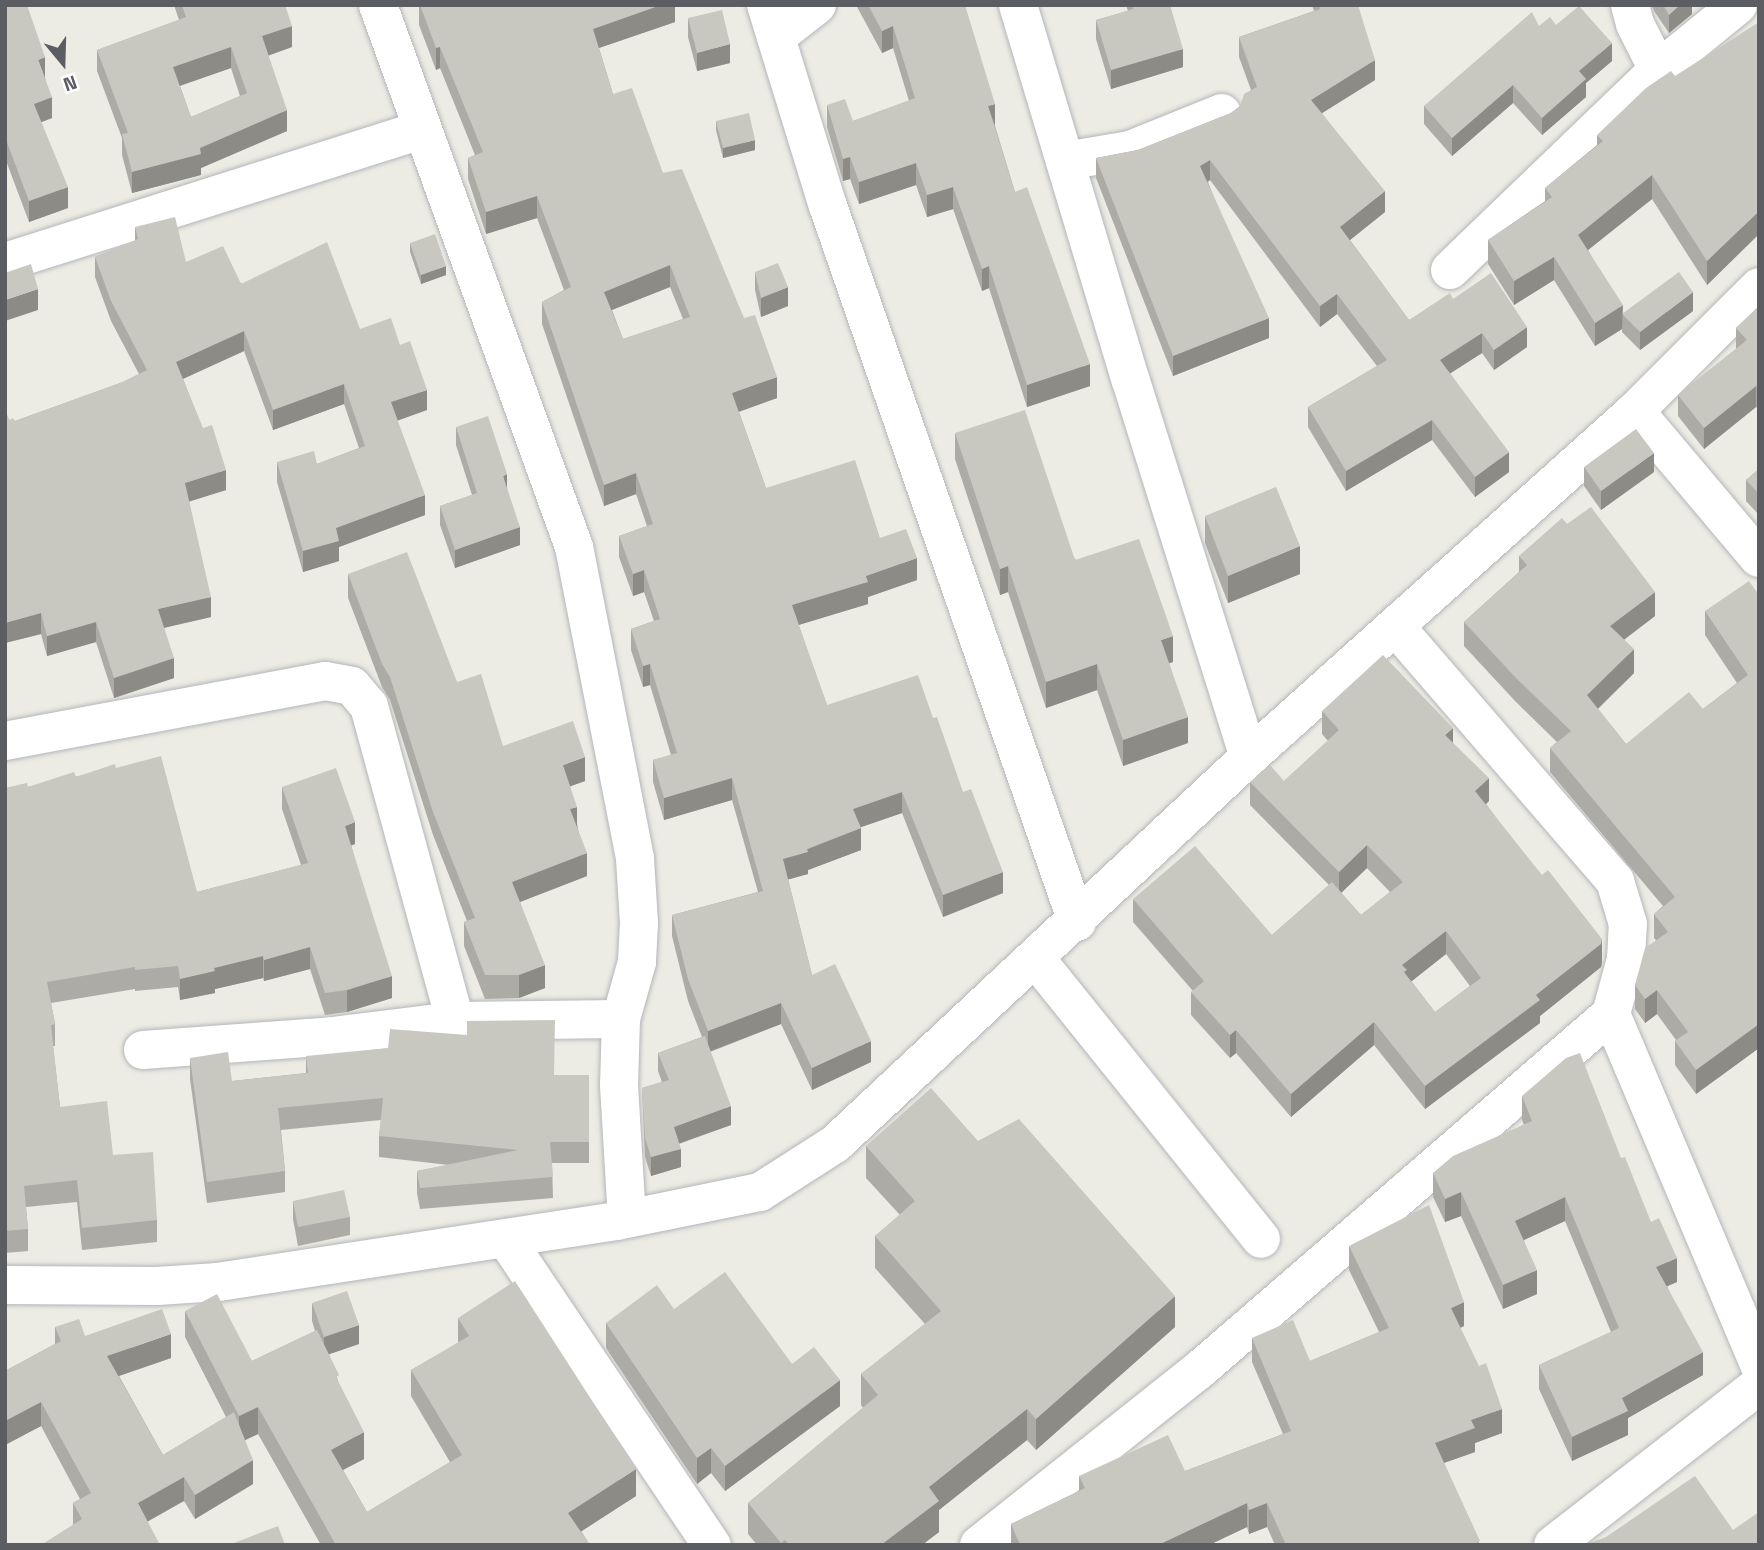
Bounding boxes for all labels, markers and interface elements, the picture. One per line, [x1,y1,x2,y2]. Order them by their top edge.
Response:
north arrow [28,28,98,98]
text: N [60,69,80,97]

